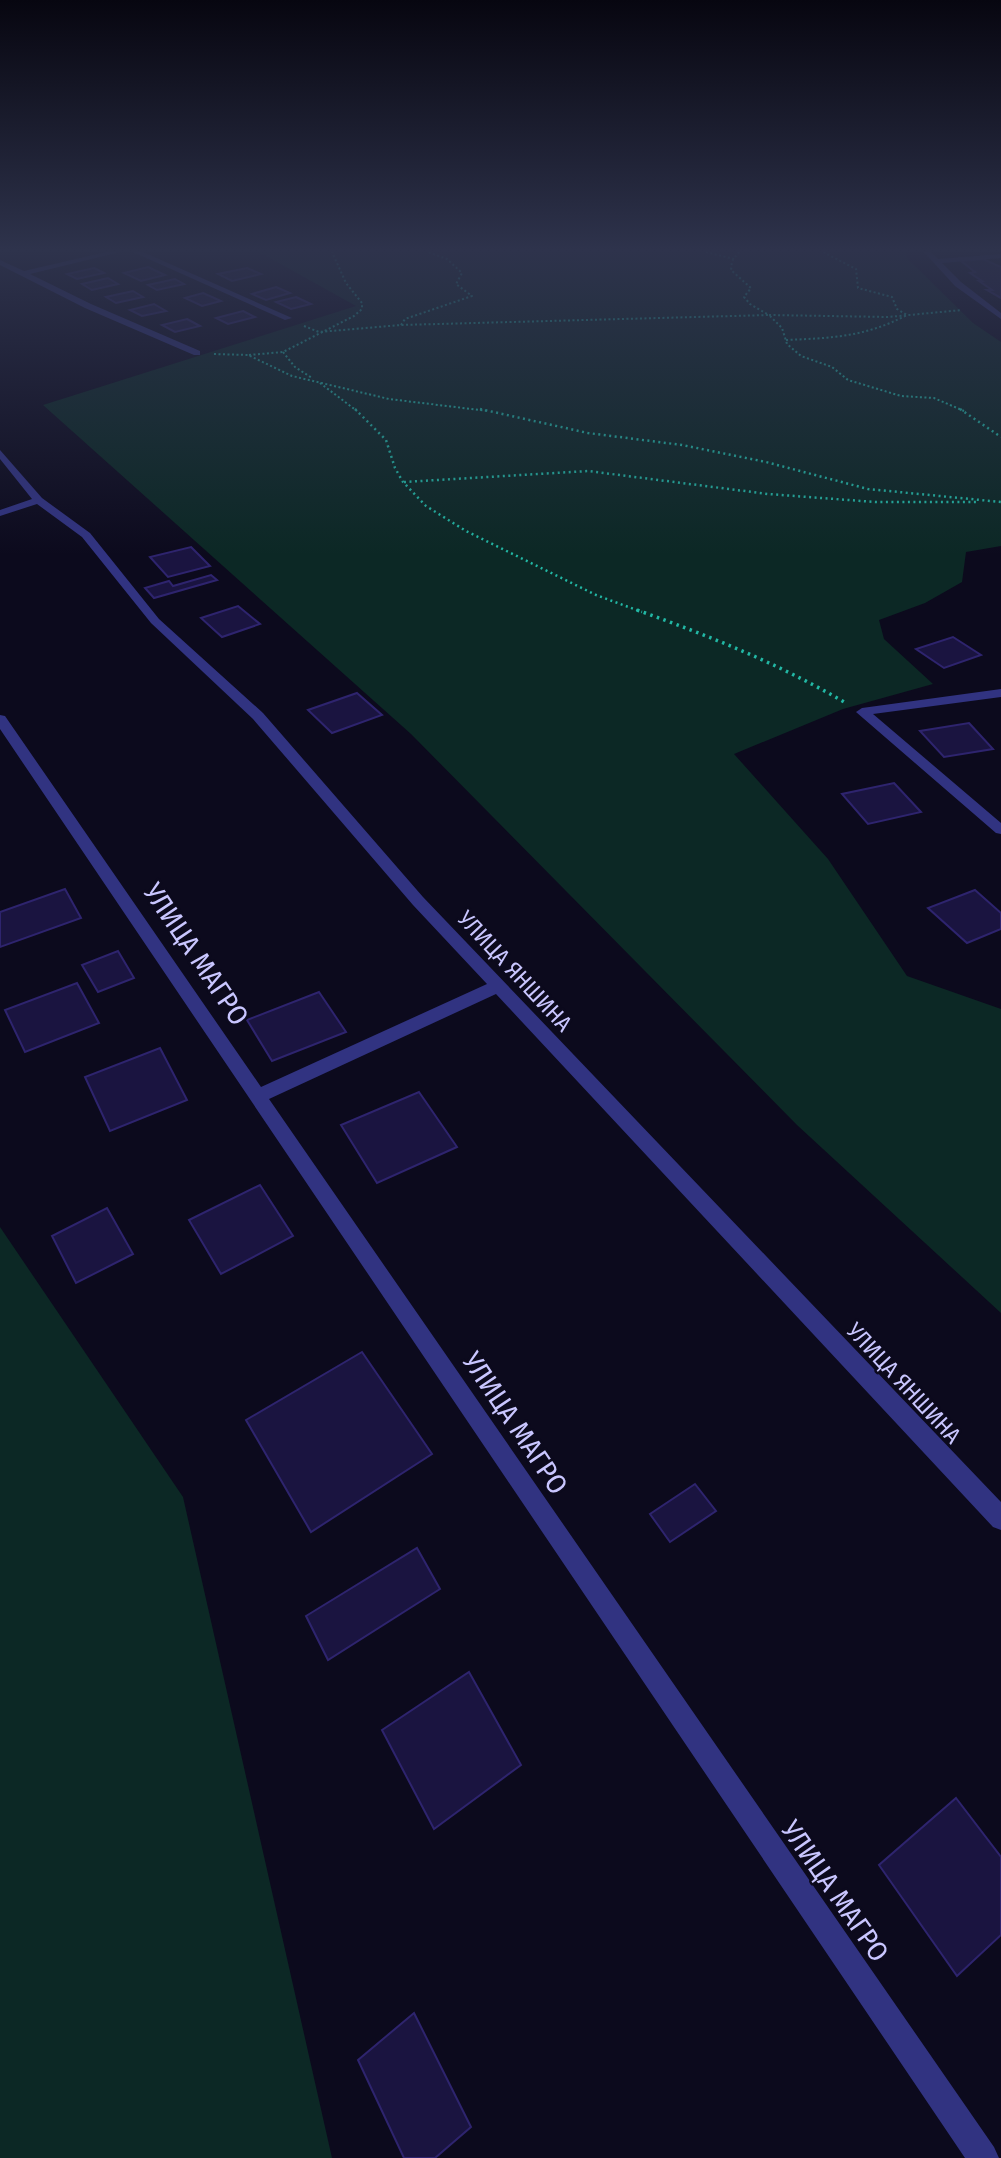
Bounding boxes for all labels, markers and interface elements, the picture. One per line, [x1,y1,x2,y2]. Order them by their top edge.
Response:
street label: УЛИЦА МАГРО [136,876,256,1031]
street label: УЛИЦА ЯНШИНА [451,904,578,1037]
street label: УЛИЦА ЯНШИНА [840,1316,967,1449]
street label: УЛИЦА МАГРО [455,1345,575,1500]
street label: УЛИЦА МАГРО [774,1813,896,1968]

